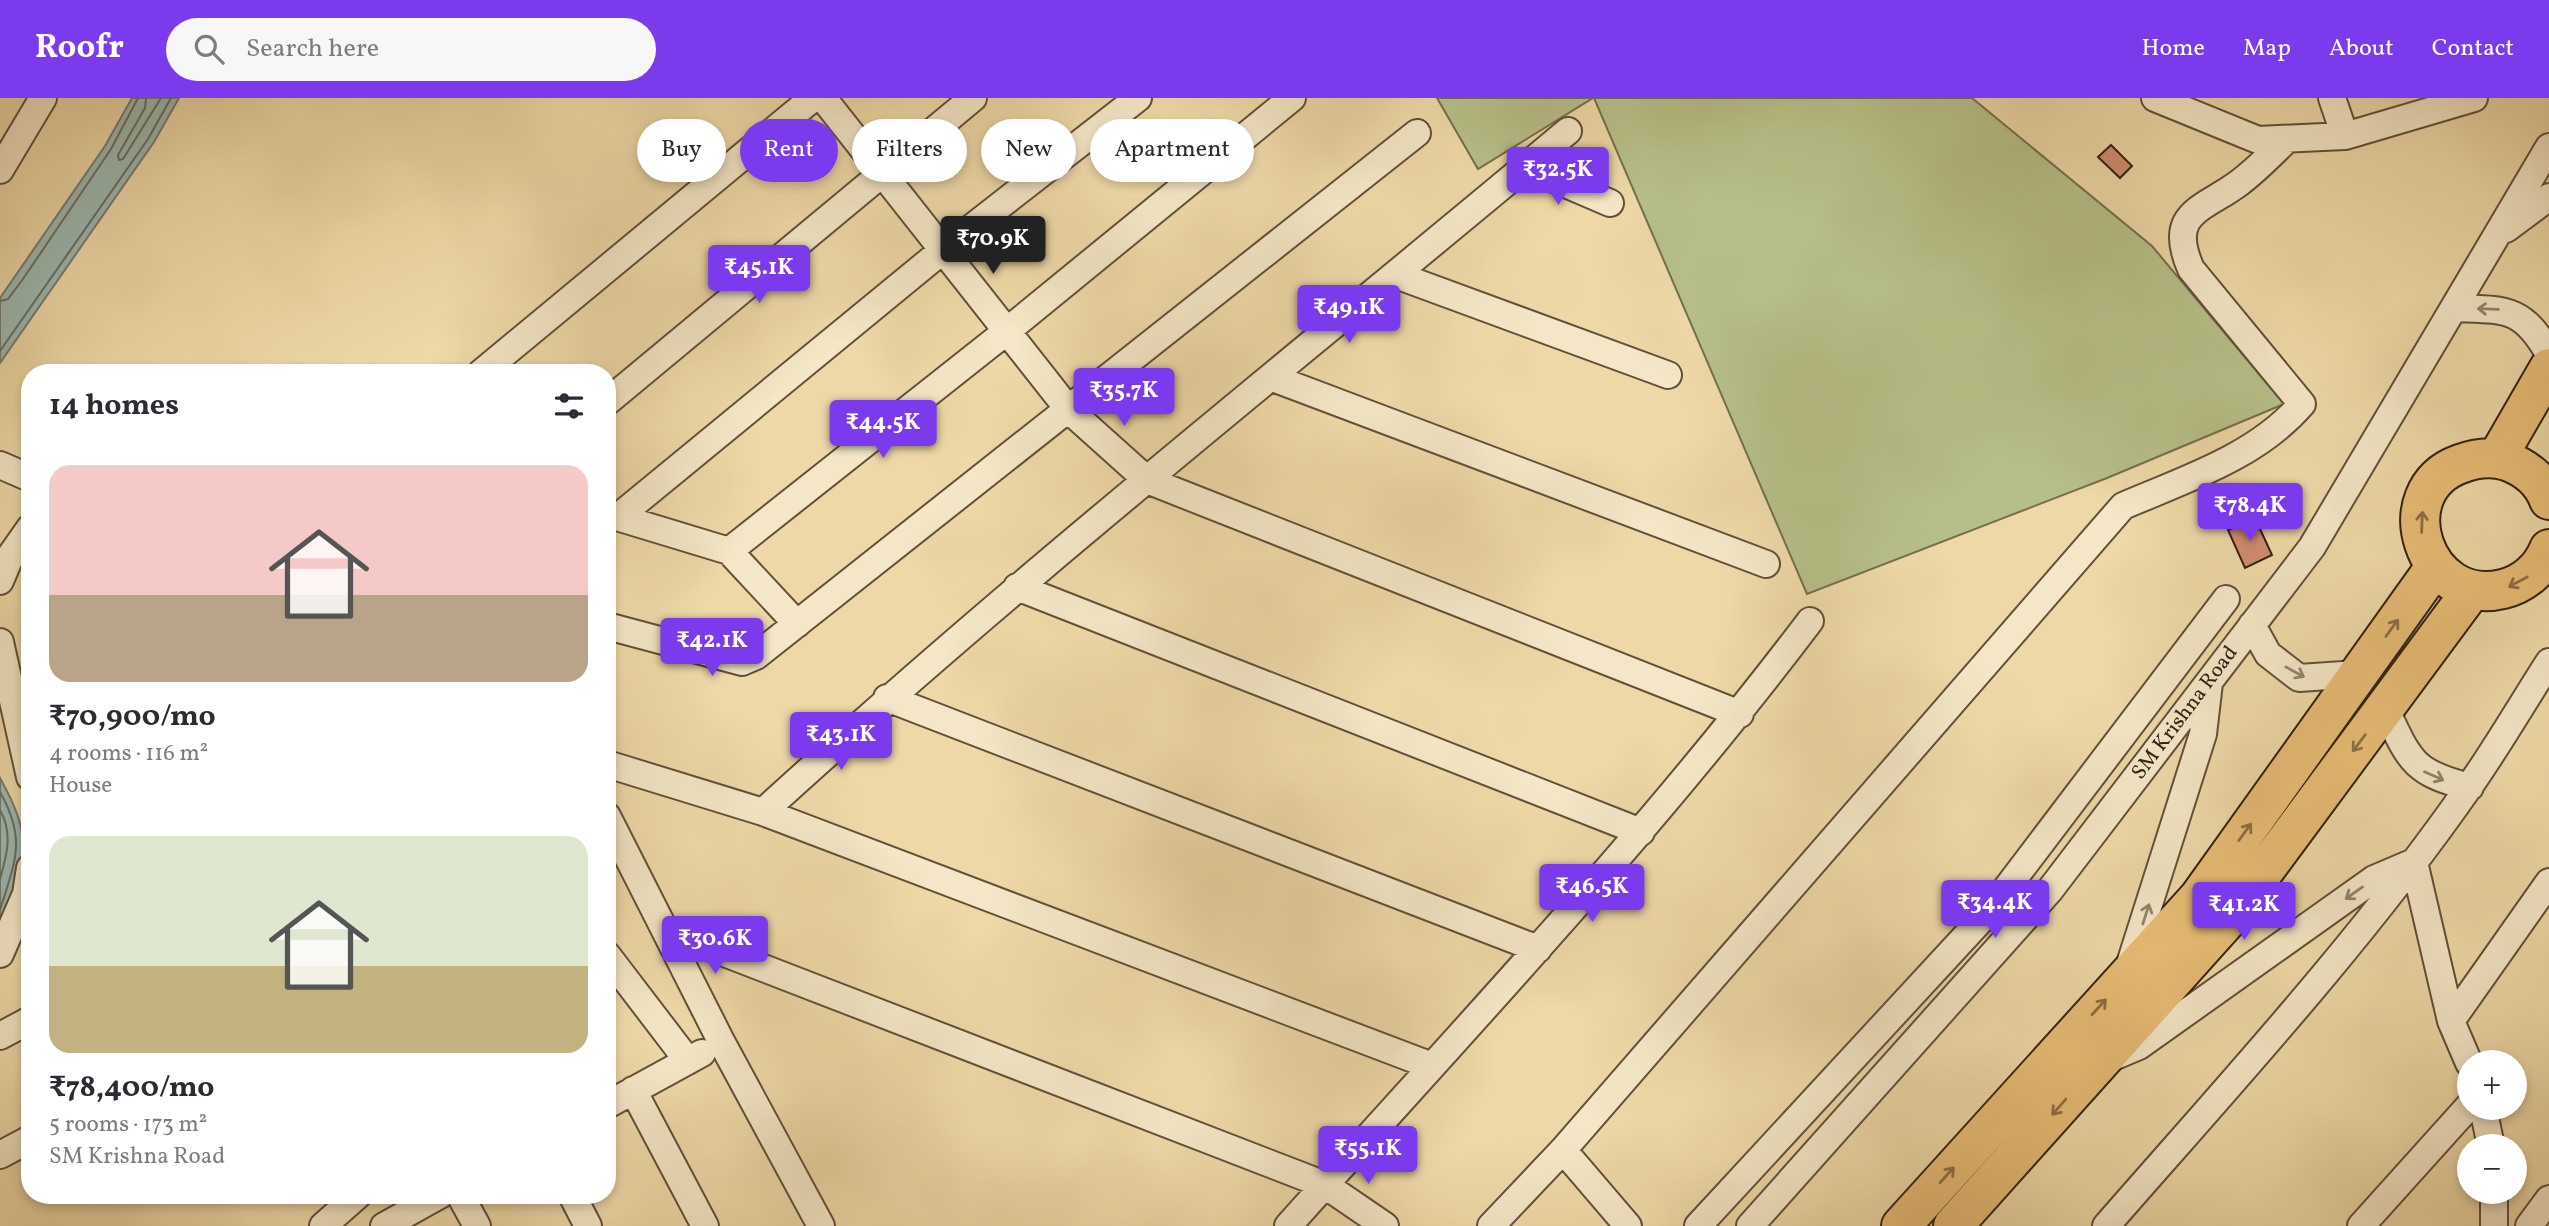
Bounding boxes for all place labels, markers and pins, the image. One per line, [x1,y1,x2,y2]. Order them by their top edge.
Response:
pin: ₹32.5K [1501,148,1615,207]
pin: ₹70.9K [936,216,1050,276]
pin: ₹45.1K [702,246,816,305]
pin: ₹49.1K [1292,286,1406,345]
pin: ₹35.7K [1067,368,1181,428]
pin: ₹44.5K [826,400,940,460]
pin: ₹78.4K [2193,484,2307,543]
pin: ₹42.1K [655,618,769,678]
pin: ₹43.1K [784,712,898,772]
pin: ₹46.5K [1535,864,1649,924]
pin: ₹34.4K [1938,880,2052,940]
pin: ₹41.2K [2187,882,2301,942]
pin: ₹30.6K [658,916,772,976]
pin: ₹55.1K [1311,1126,1425,1186]

